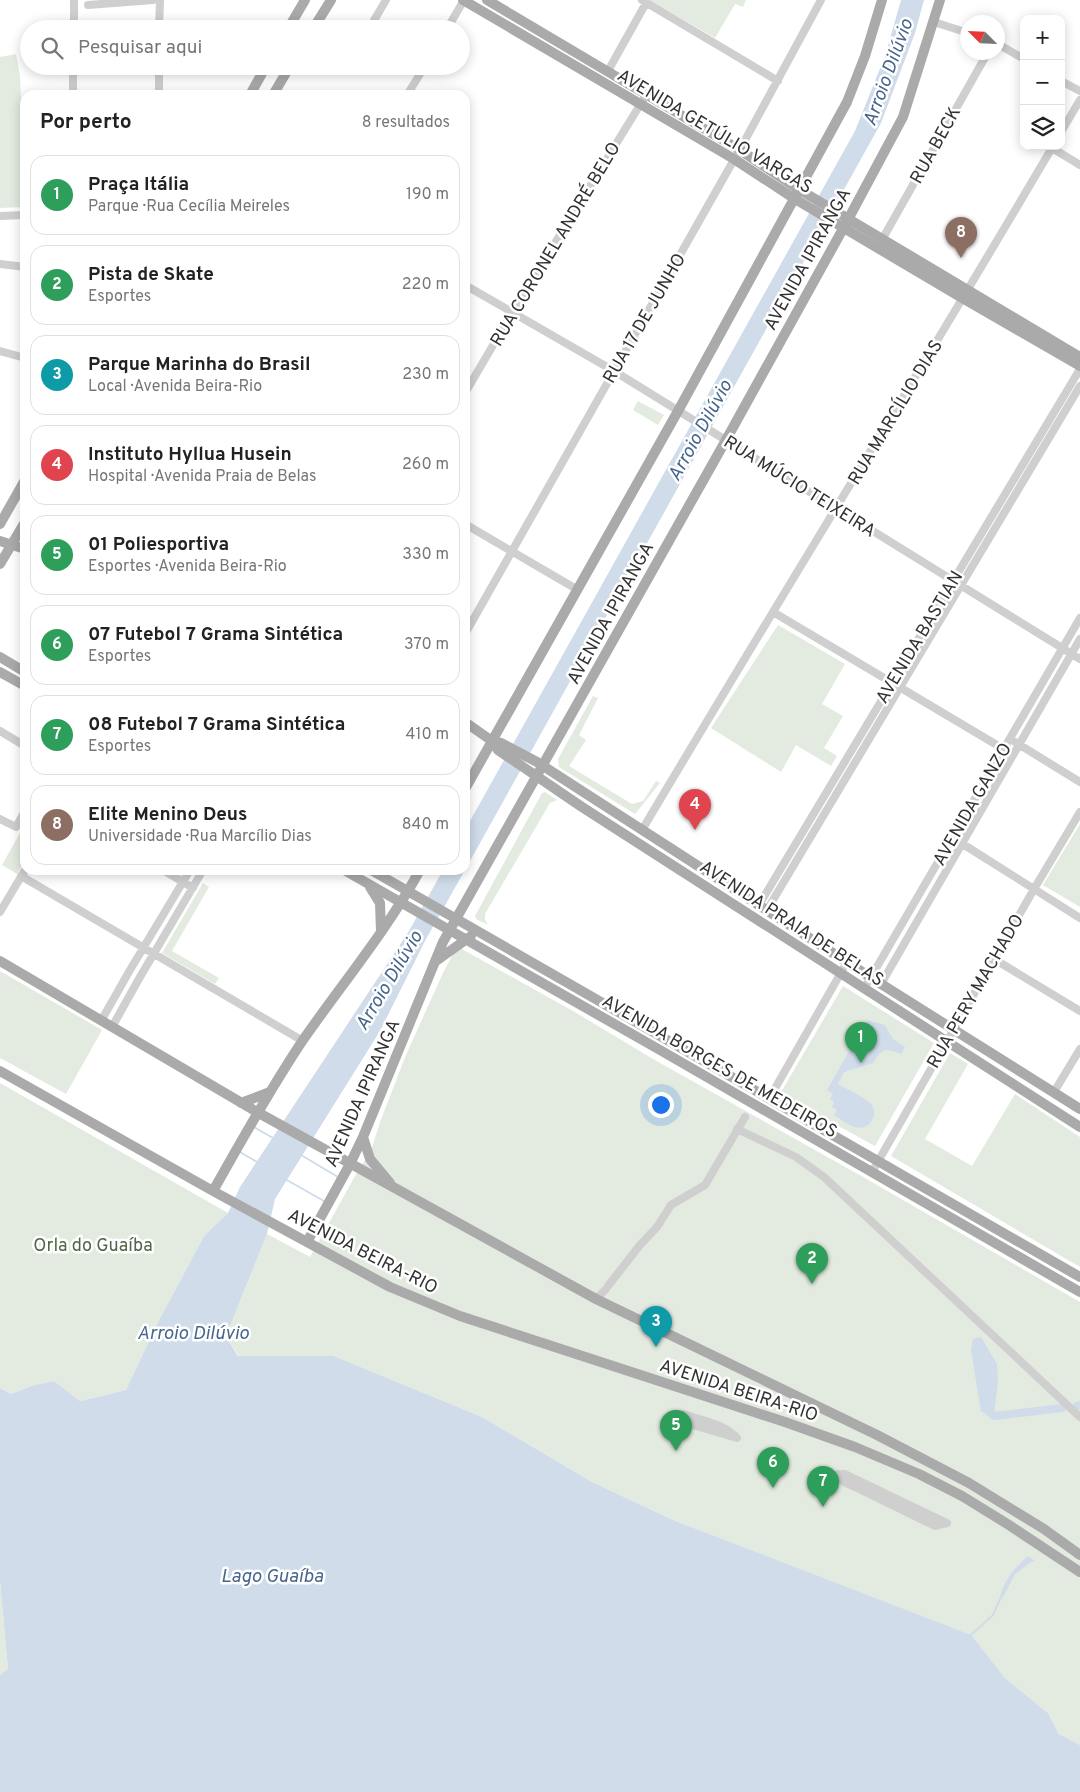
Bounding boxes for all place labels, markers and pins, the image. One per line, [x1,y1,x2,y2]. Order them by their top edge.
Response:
pin: 8 [945,217,977,258]
pin: 4 [679,789,711,830]
pin: 1 [845,1022,877,1063]
pin: 2 [796,1243,828,1284]
pin: 3 [640,1306,672,1347]
pin: 5 [660,1410,692,1451]
pin: 6 [757,1447,789,1488]
pin: 7 [807,1466,839,1507]

